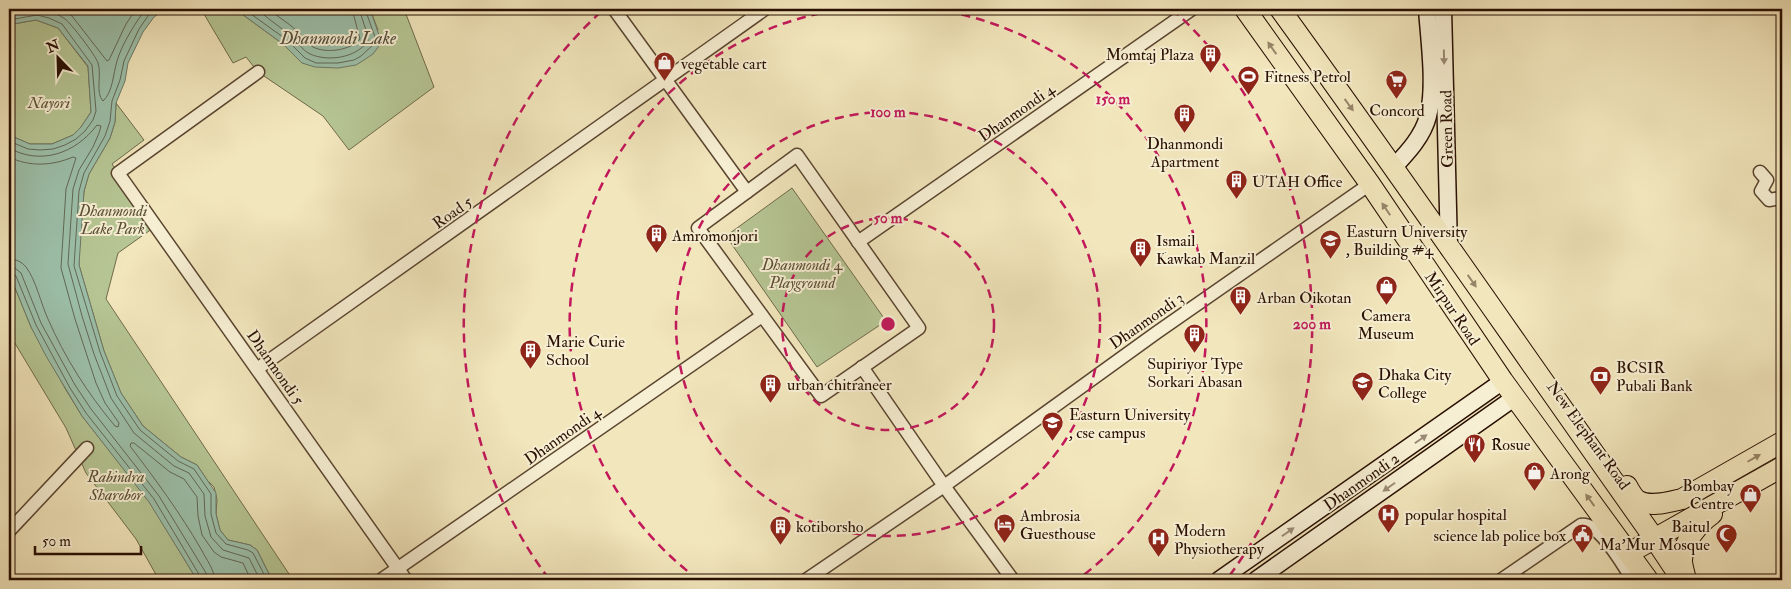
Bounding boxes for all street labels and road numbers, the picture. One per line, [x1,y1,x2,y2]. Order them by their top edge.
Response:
street label: Dhanmondi 4 [975,78,1060,146]
street label: Green Road [1436,90,1458,168]
street label: Road 5 [429,192,476,234]
street label: Mirpur Road [1419,268,1484,350]
street label: Dhanmondi 3 [1106,288,1188,354]
street label: Dhanmondi 5 [242,326,308,409]
street label: New Elephant Road [1541,377,1634,494]
street label: Dhanmondi 4 [521,401,606,469]
street label: Dhanmondi 2 [1320,448,1403,515]

